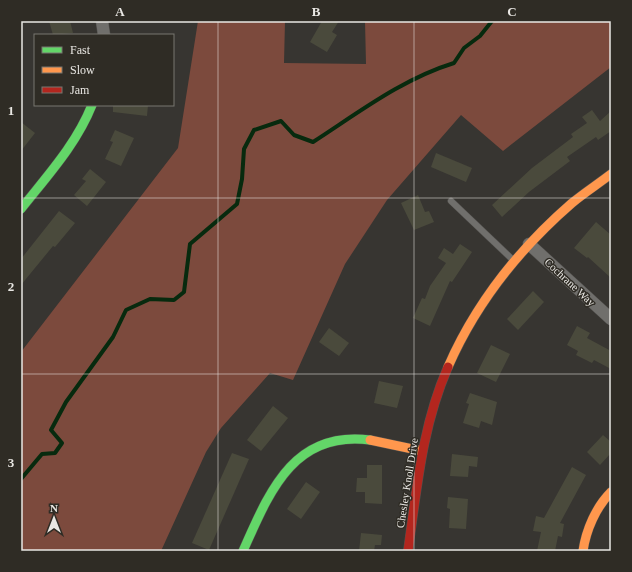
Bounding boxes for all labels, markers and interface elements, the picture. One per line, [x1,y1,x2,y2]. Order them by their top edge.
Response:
text: A [115,4,125,19]
text: B [312,4,321,19]
text: C [507,4,517,19]
legend [34,34,174,106]
text: Fast [70,43,91,57]
text: Slow [70,63,95,77]
text: Jam [70,83,90,97]
text: 1 [8,103,14,118]
street label: Cochrane Way [542,256,598,309]
text: 2 [8,279,14,294]
street label: Chesley Knoll Drive [394,437,420,529]
text: 3 [8,455,15,470]
north arrow [34,498,74,538]
text: N [50,502,58,514]

